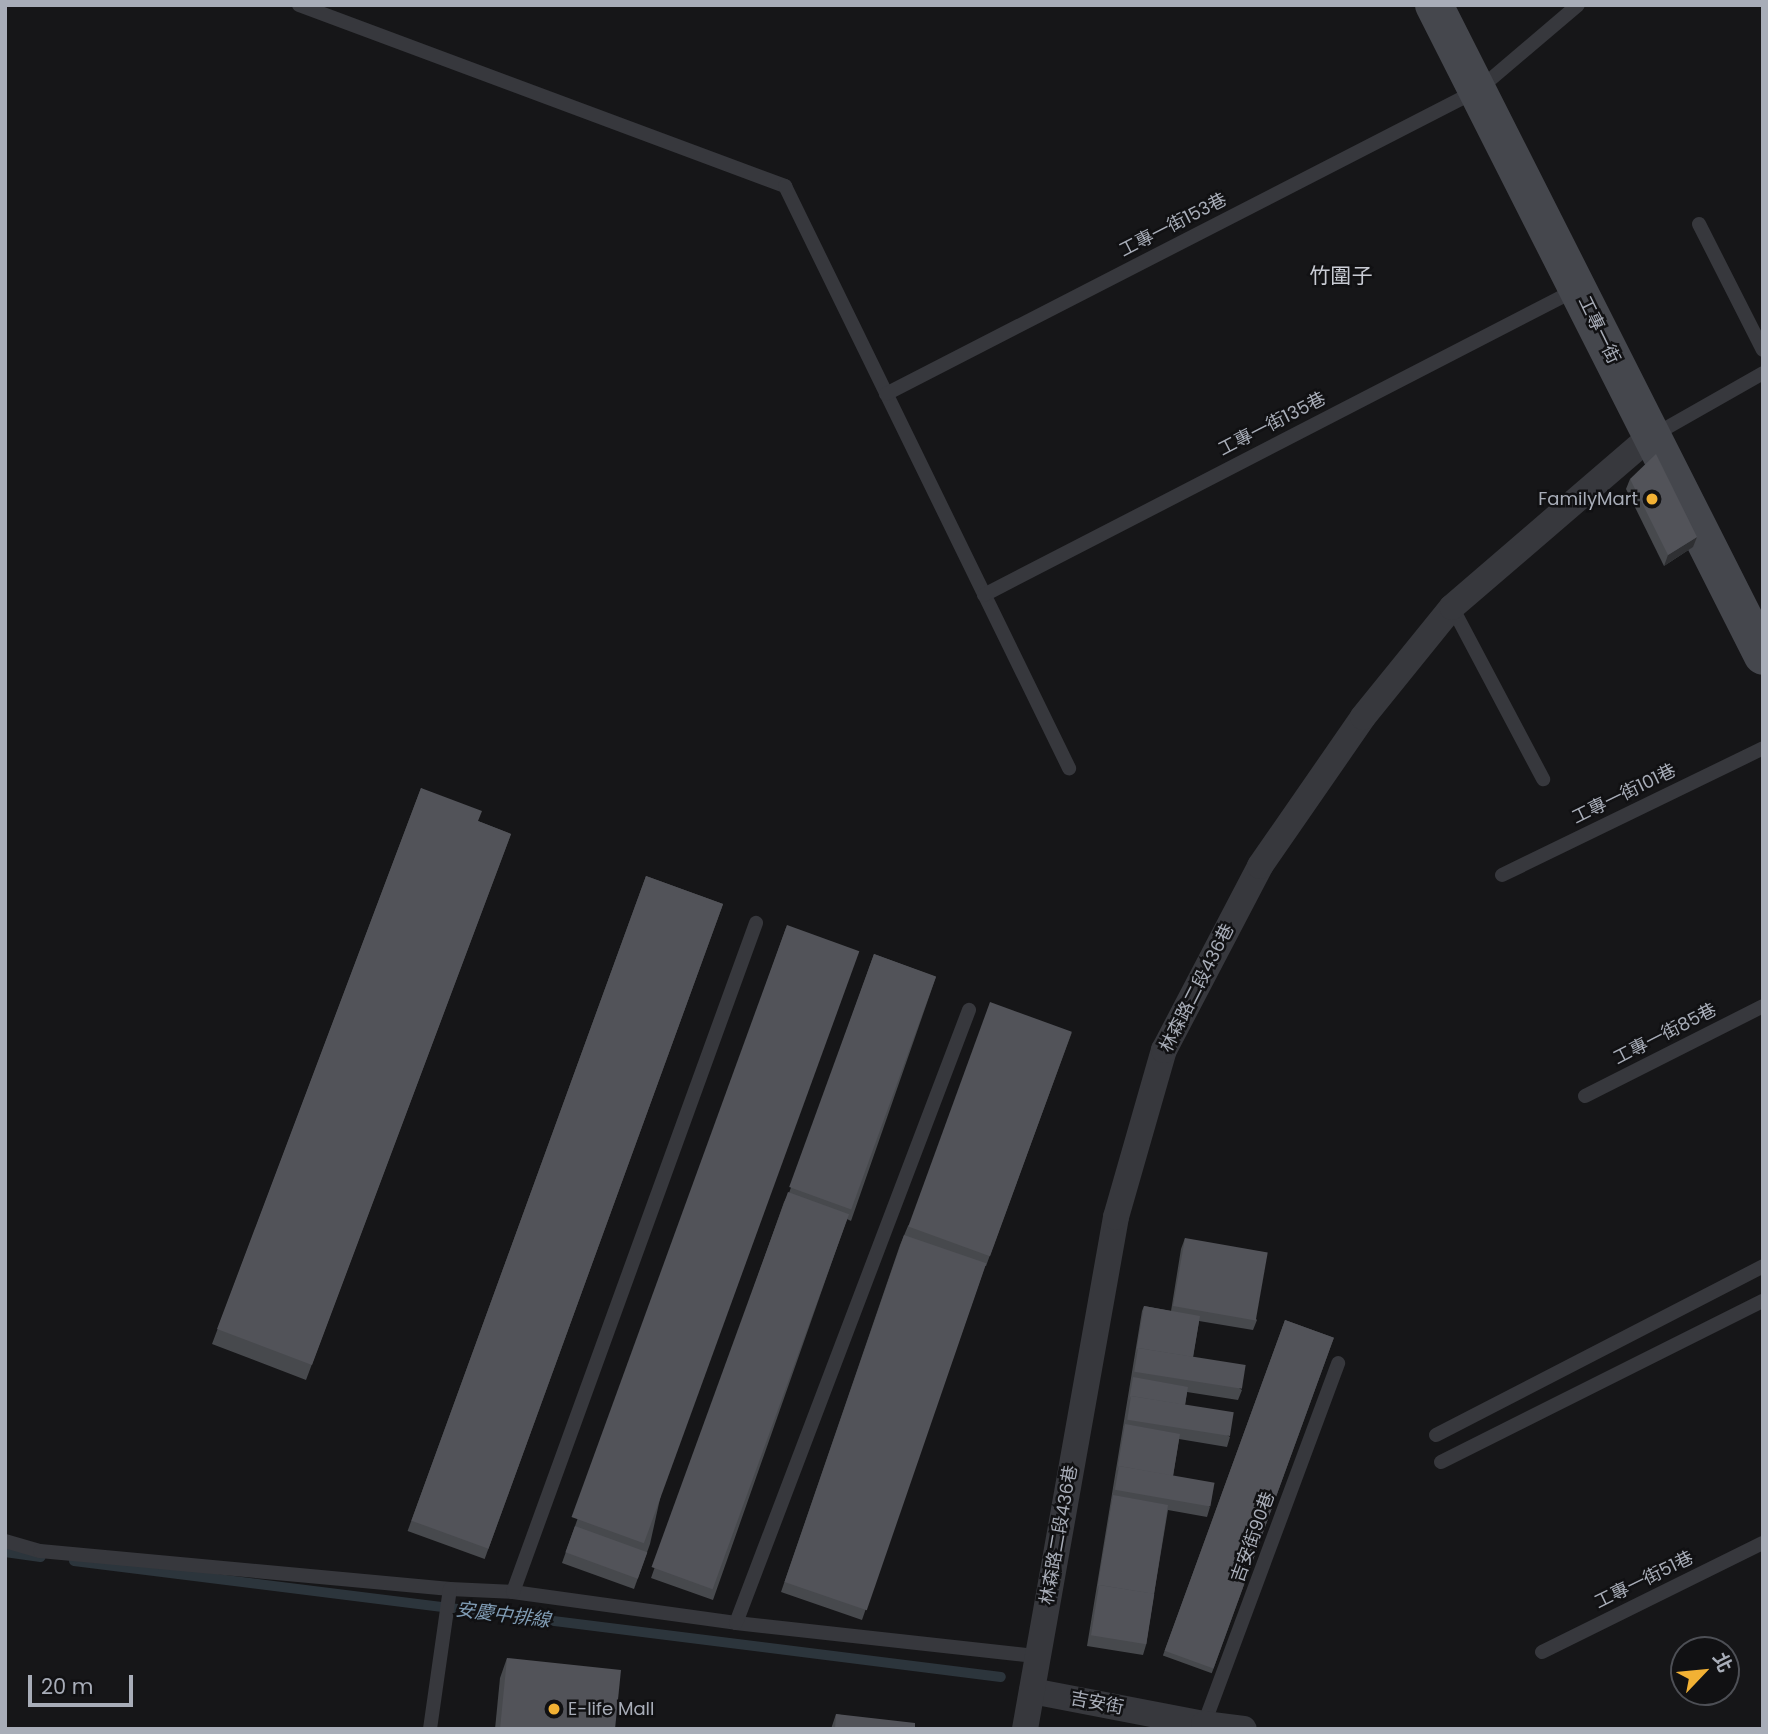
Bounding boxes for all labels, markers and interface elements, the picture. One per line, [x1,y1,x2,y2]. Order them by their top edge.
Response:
street label: 工專一街153巷 [1116,189,1230,261]
district label: 竹圍子 [1310,263,1372,289]
street label: 工專一街 [1574,293,1624,367]
street label: 工專一街135巷 [1215,388,1329,460]
place label: FamilyMart [1538,488,1638,510]
marker: FamilyMart [1644,491,1660,507]
street label: 工專一街101巷 [1569,760,1679,828]
street label: 林森路二段436巷 [1155,920,1239,1056]
street label: 工專一街85巷 [1610,999,1720,1069]
street label: 林森路二段436巷 [1036,1464,1082,1606]
street label: 吉安街90巷 [1227,1489,1279,1585]
street label: 工專一街51巷 [1591,1547,1697,1613]
water label: 安慶中排線 [454,1598,552,1632]
north arrow [1670,1636,1740,1706]
text: 北 [1706,1648,1739,1677]
scale bar [32,1660,136,1704]
text: 20 m [41,1672,94,1701]
street label: 吉安街 [1068,1687,1126,1719]
place label: E-life Mall [568,1698,654,1720]
marker: E-life Mall [546,1701,562,1717]

